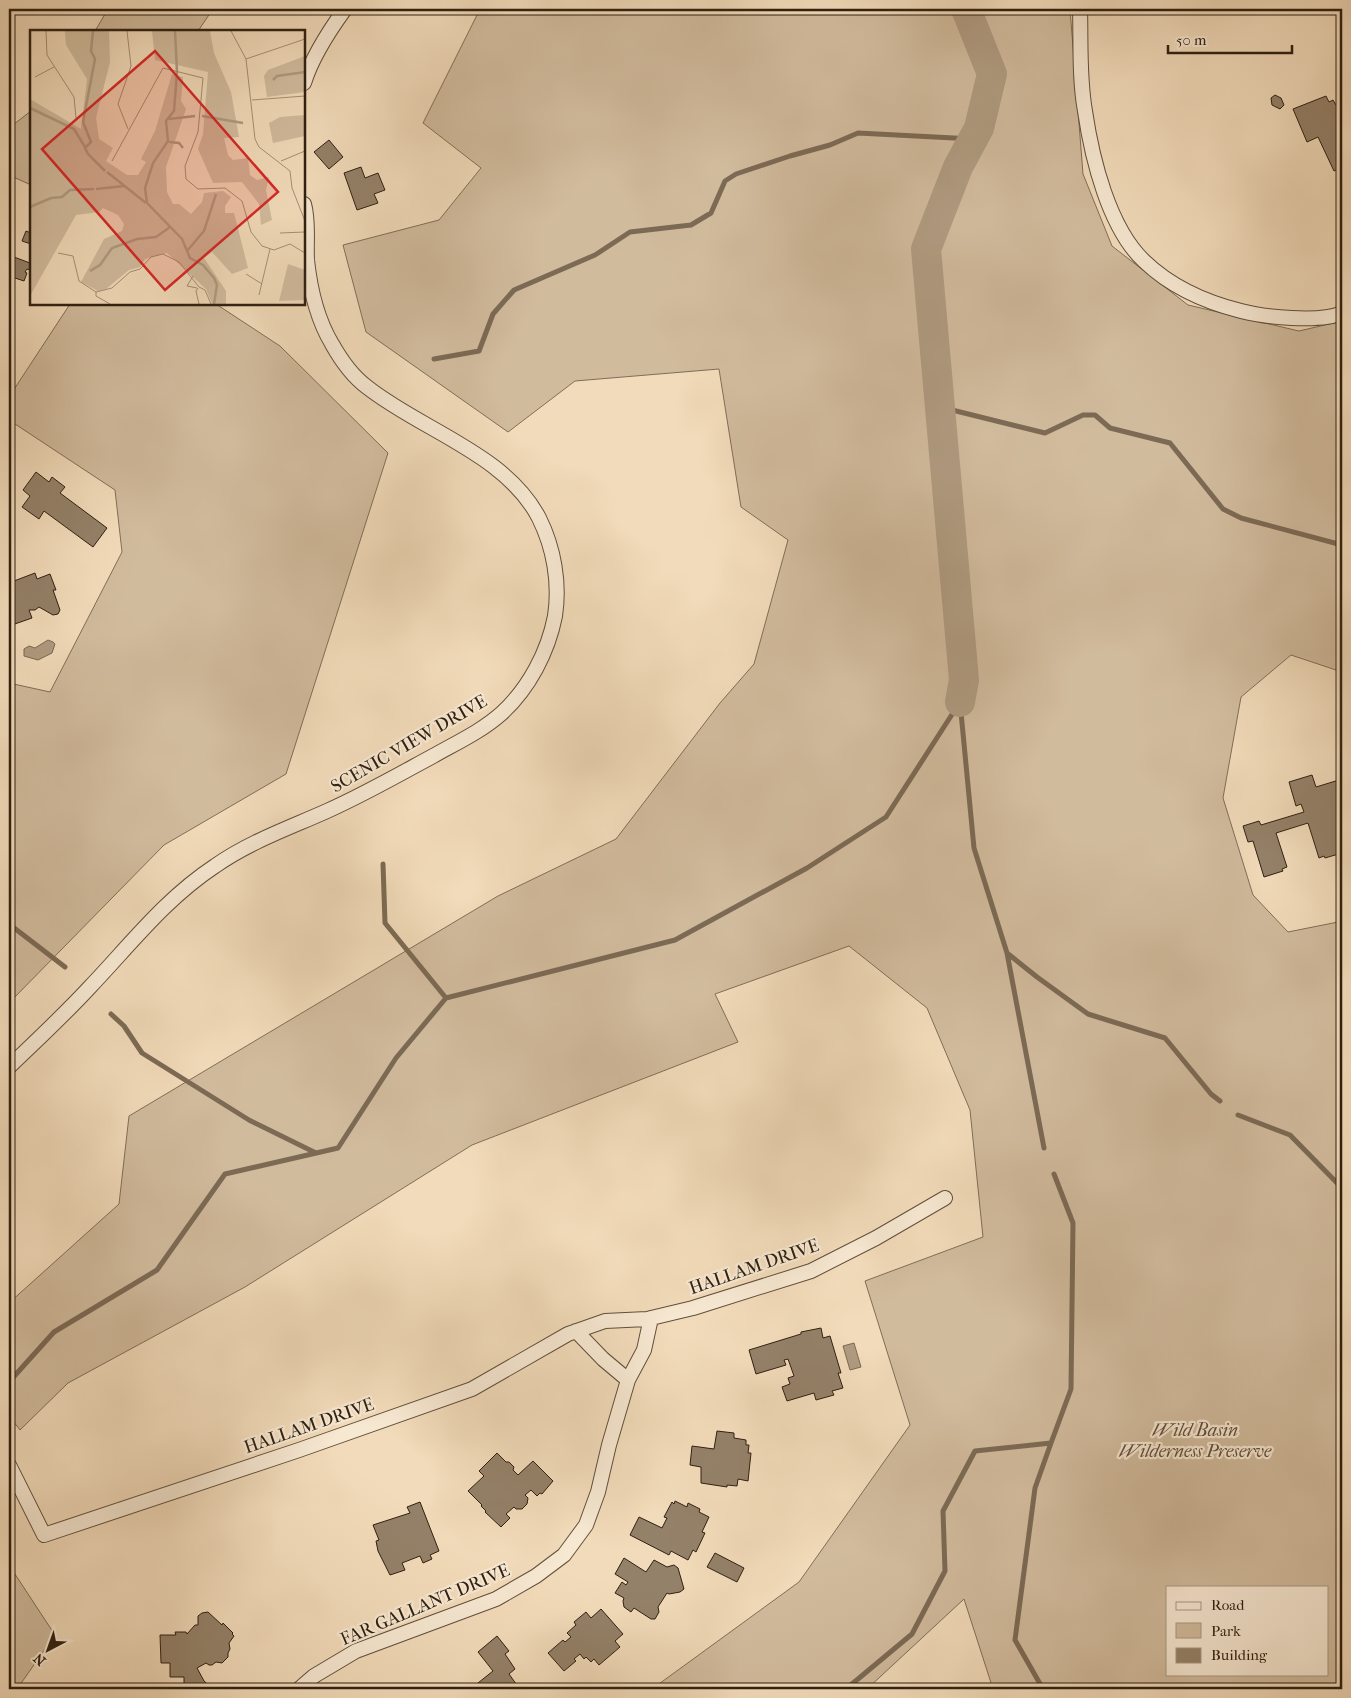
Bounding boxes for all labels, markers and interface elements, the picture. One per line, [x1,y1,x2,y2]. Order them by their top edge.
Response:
scale bar [1168,22,1292,54]
inset map [30,30,305,305]
text: 50 m [1176,31,1207,49]
street label: SCENIC VIEW DRIVE [327,691,491,797]
street label: HALLAM DRIVE [686,1235,822,1299]
street label: HALLAM DRIVE [241,1394,377,1458]
park label: Wild Basin Wilderness Preserve [1119,1420,1272,1462]
street label: FAR GALLANT DRIVE [337,1560,513,1650]
legend [1166,1586,1328,1676]
text: Road [1211,1596,1245,1614]
text: Park [1211,1622,1241,1640]
north arrow [22,1626,72,1676]
text: Building [1211,1646,1268,1664]
text: N [30,1649,49,1669]

